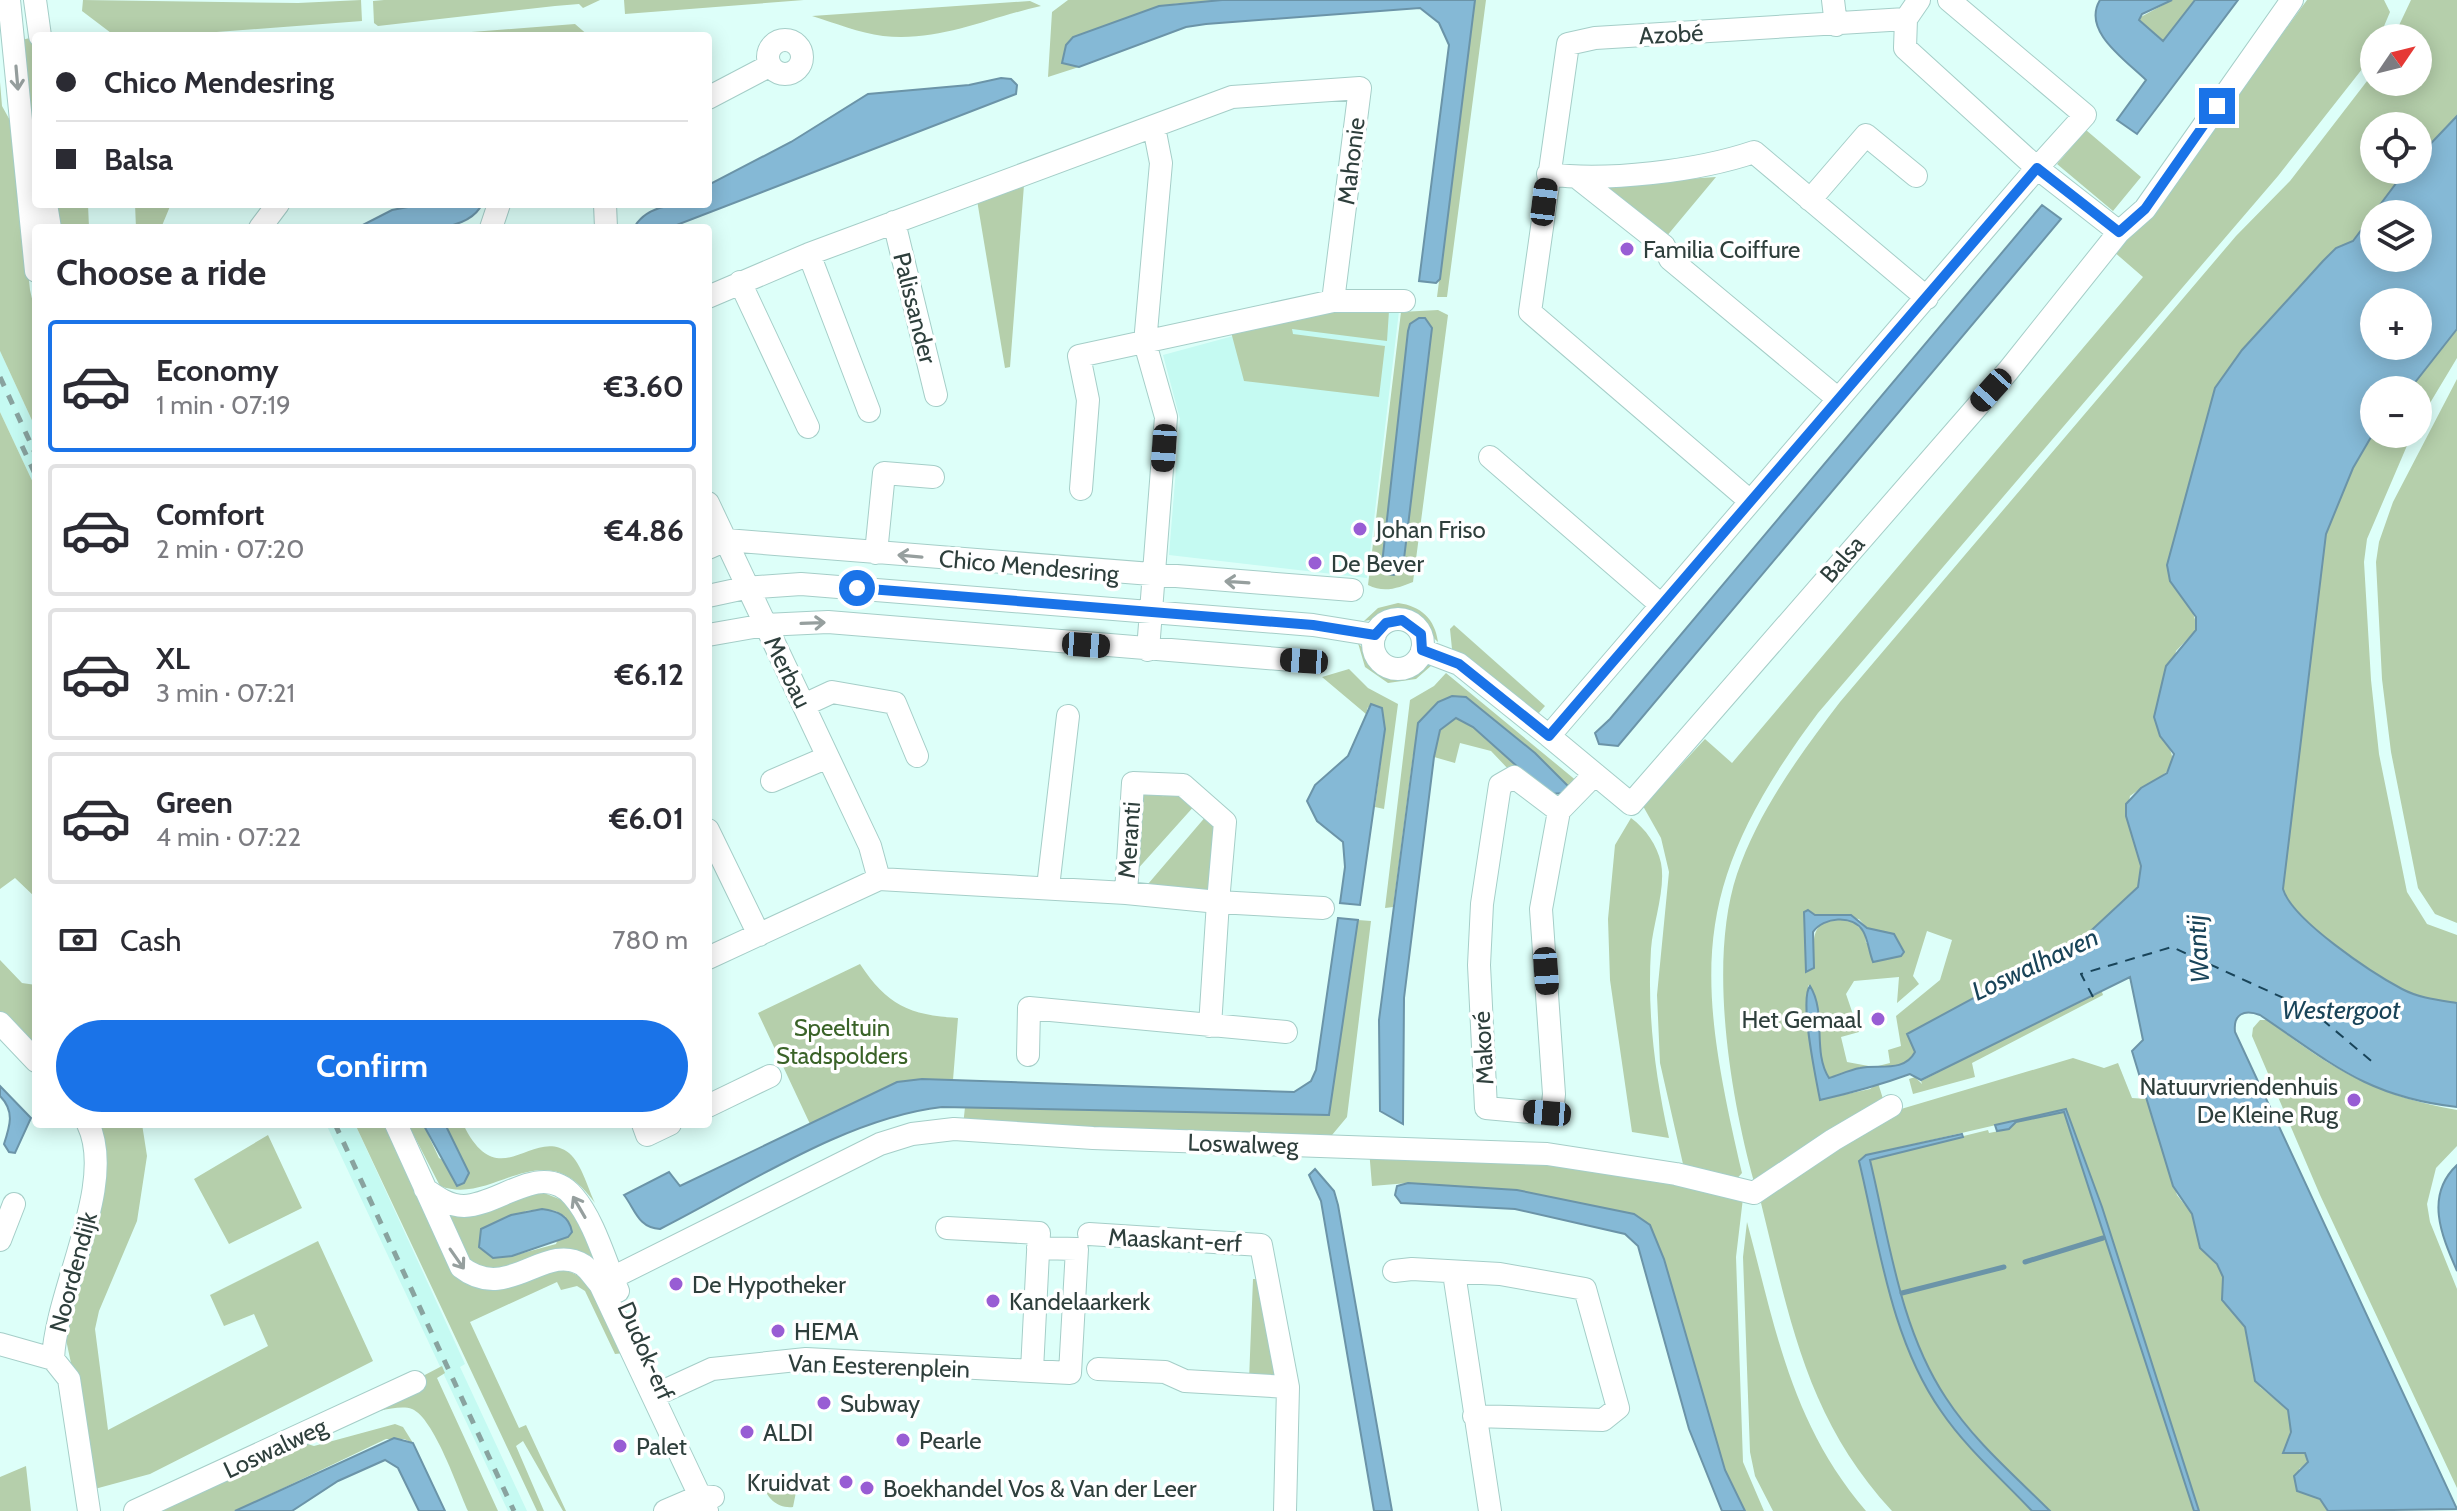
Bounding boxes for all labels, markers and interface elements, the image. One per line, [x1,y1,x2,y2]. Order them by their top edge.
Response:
street label: Azobé [1638,18,1704,50]
north arrow [2360,24,2432,96]
map controls [2360,24,2432,448]
one-way arrow [9,64,24,91]
text: Chico Mendesring [104,64,334,101]
route end [2199,88,2235,124]
button: locate [2360,112,2432,184]
street label: Mahonie [1331,116,1371,206]
text: Balsa [104,141,173,178]
car [1529,177,1559,227]
button: layers [2360,200,2432,272]
place label: Familia Coiffure [1643,235,1800,264]
marker: Familia Coiffure [1618,240,1636,258]
street label: Palissander [887,249,943,367]
text: Choose a ride [56,250,266,294]
button: + [2360,288,2432,360]
icon: car [60,350,132,422]
text: Economy [156,352,279,389]
car [1966,364,2016,416]
text: €3.60 [604,368,684,405]
button: − [2360,376,2432,448]
text: 1 min · 07:19 [156,389,291,421]
car [1150,423,1178,473]
icon: car [60,494,132,566]
text: Comfort [156,496,264,533]
text: €4.86 [604,512,684,549]
place label: Johan Friso [1375,515,1486,544]
marker: Johan Friso [1351,520,1369,538]
street label: Balsa [1814,529,1871,589]
text: 2 min · 07:20 [156,533,304,565]
street label: Chico Mendesring [938,544,1121,588]
one-way arrow [897,548,924,563]
place label: De Bever [1331,549,1424,578]
marker: De Bever [1306,554,1324,572]
route start [839,570,875,606]
one-way arrow [1224,574,1251,589]
one-way arrow [799,616,826,631]
street label: Merbau [758,631,818,713]
car [1061,631,1111,659]
icon: car [60,638,132,710]
text: XL [156,640,190,677]
car [1279,647,1329,675]
text: €6.12 [615,656,684,693]
text: 3 min · 07:21 [156,677,295,709]
icon: car [60,782,132,854]
text: Green [156,784,233,821]
text: €6.01 [609,800,684,837]
street label: Meranti [1112,801,1146,879]
text: 4 min · 07:22 [156,821,301,853]
water label: Wantij [2180,913,2216,984]
icon: cash [56,918,100,962]
water label: Loswalhaven [1967,921,2103,1007]
text: Cash [120,922,182,959]
text: 780 m [612,924,688,956]
car [1532,946,1560,996]
water label: Westergoot [2282,994,2401,1026]
place label: Het Gemaal [1742,1005,1862,1034]
street label: Makoré [1467,1010,1499,1086]
marker: Het Gemaal [1869,1010,1887,1028]
park label: Speeltuin Stadspolders [776,1013,908,1070]
button: Confirm [56,1020,688,1112]
place label: Natuurvriendenhuis De Kleine Rug [2139,1072,2339,1129]
marker: Natuurvriendenhuis De Kleine Rug [2345,1091,2363,1109]
car [1522,1099,1572,1127]
street label: Loswalweg [1187,1128,1300,1160]
one-way arrow [571,1196,587,1219]
street label: Noordendijk [43,1208,103,1335]
street label: Maaskant-erf [1107,1222,1243,1258]
one-way arrow [449,1248,466,1270]
place label: De Hypotheker [692,1270,846,1299]
marker: De Hypotheker [667,1275,685,1293]
place label: Kandelaarkerk [1009,1287,1151,1316]
marker: Kandelaarkerk [984,1292,1002,1310]
street label: Dudok-erf [611,1297,681,1405]
place label: HEMA [794,1317,859,1346]
marker: HEMA [769,1322,787,1340]
street label: Van Eesterenplein [787,1348,971,1384]
place label: Subway [840,1389,920,1418]
marker: Subway [815,1394,833,1412]
street label: Loswalweg [219,1411,332,1485]
place label: ALDI [763,1418,813,1447]
marker: ALDI [738,1423,756,1441]
place label: Pearle [919,1426,982,1455]
marker: Pearle [894,1431,912,1449]
place label: Palet [636,1432,687,1461]
marker: Palet [611,1437,629,1455]
place label: Kruidvat [747,1468,830,1497]
marker: Kruidvat [837,1473,855,1491]
place label: Boekhandel Vos & Van der Leer [883,1474,1197,1503]
marker: Boekhandel Vos & Van der Leer [858,1479,876,1497]

